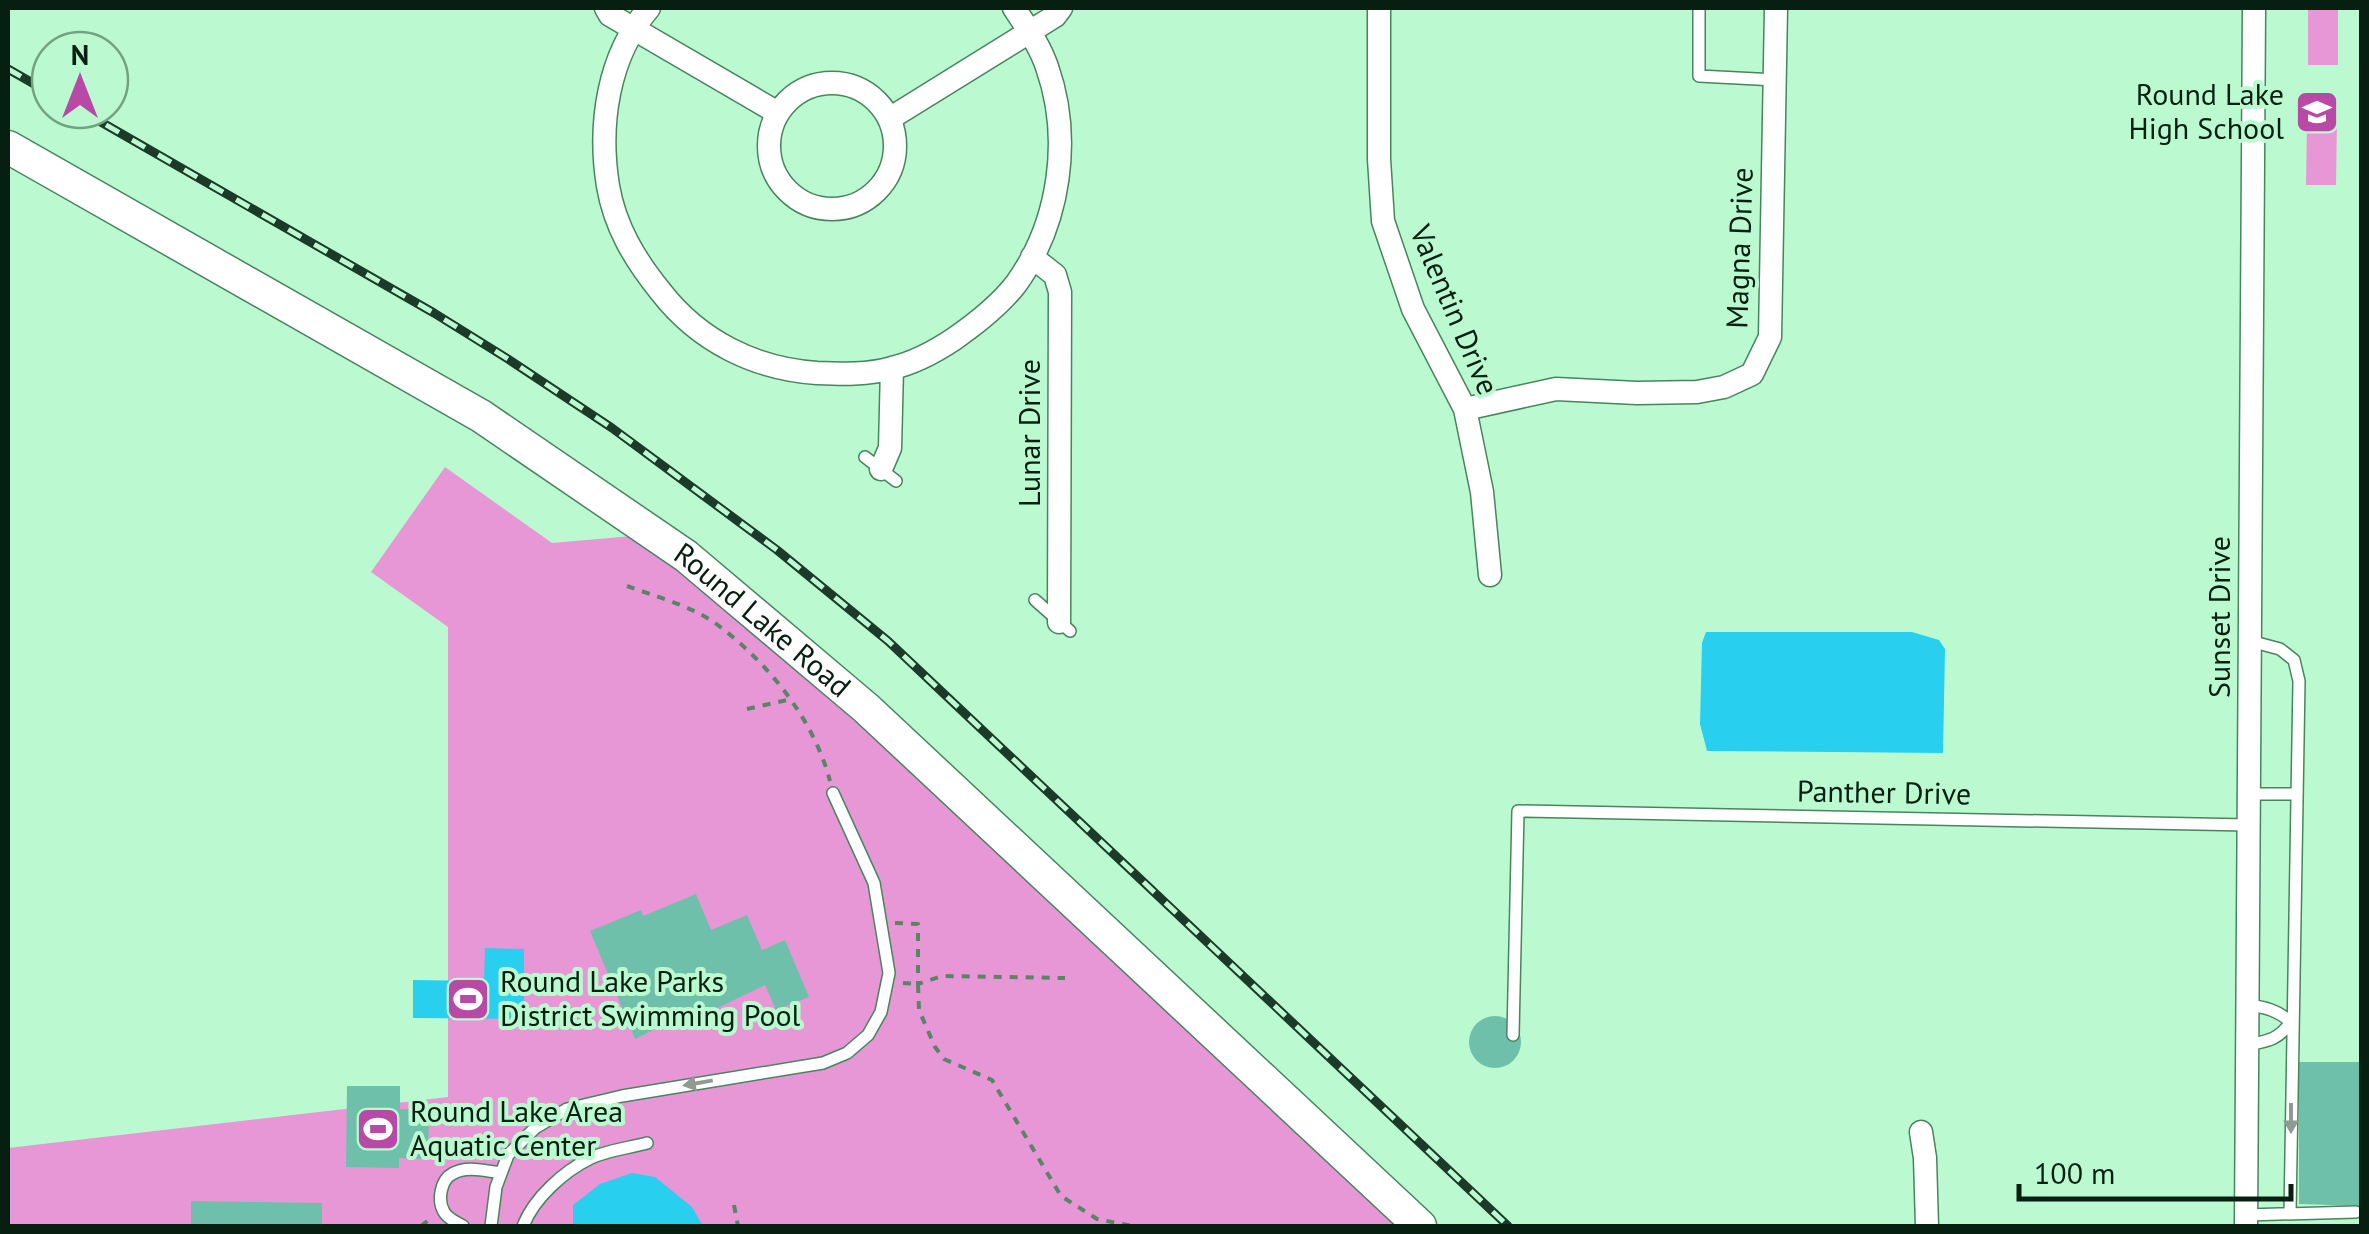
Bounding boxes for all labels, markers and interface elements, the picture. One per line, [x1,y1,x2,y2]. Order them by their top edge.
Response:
north arrow [30,30,130,130]
text: N [71,36,89,73]
place label: Round Lake High School [2128,74,2284,147]
school or university icon: Round Lake High School [2294,89,2340,135]
street label: Magna Drive [1716,167,1761,329]
street label: Valentin Drive [1402,218,1509,400]
street label: Lunar Drive [1009,359,1048,507]
street label: Round Lake Road [667,533,860,705]
street label: Sunset Drive [2199,536,2238,698]
street label: Panther Drive [1797,770,1971,813]
place label: Round Lake Parks District Swimming Pool [500,961,801,1034]
sports icon: Round Lake Parks District Swimming Pool [445,976,491,1022]
one-way arrow [682,1076,714,1091]
place label: Round Lake Area Aquatic Center [410,1091,623,1164]
one-way arrow [2282,1102,2298,1134]
sports icon: Round Lake Area Aquatic Center [355,1106,401,1152]
scale bar [2019,1139,2292,1201]
text: 100 m [2034,1153,2115,1192]

